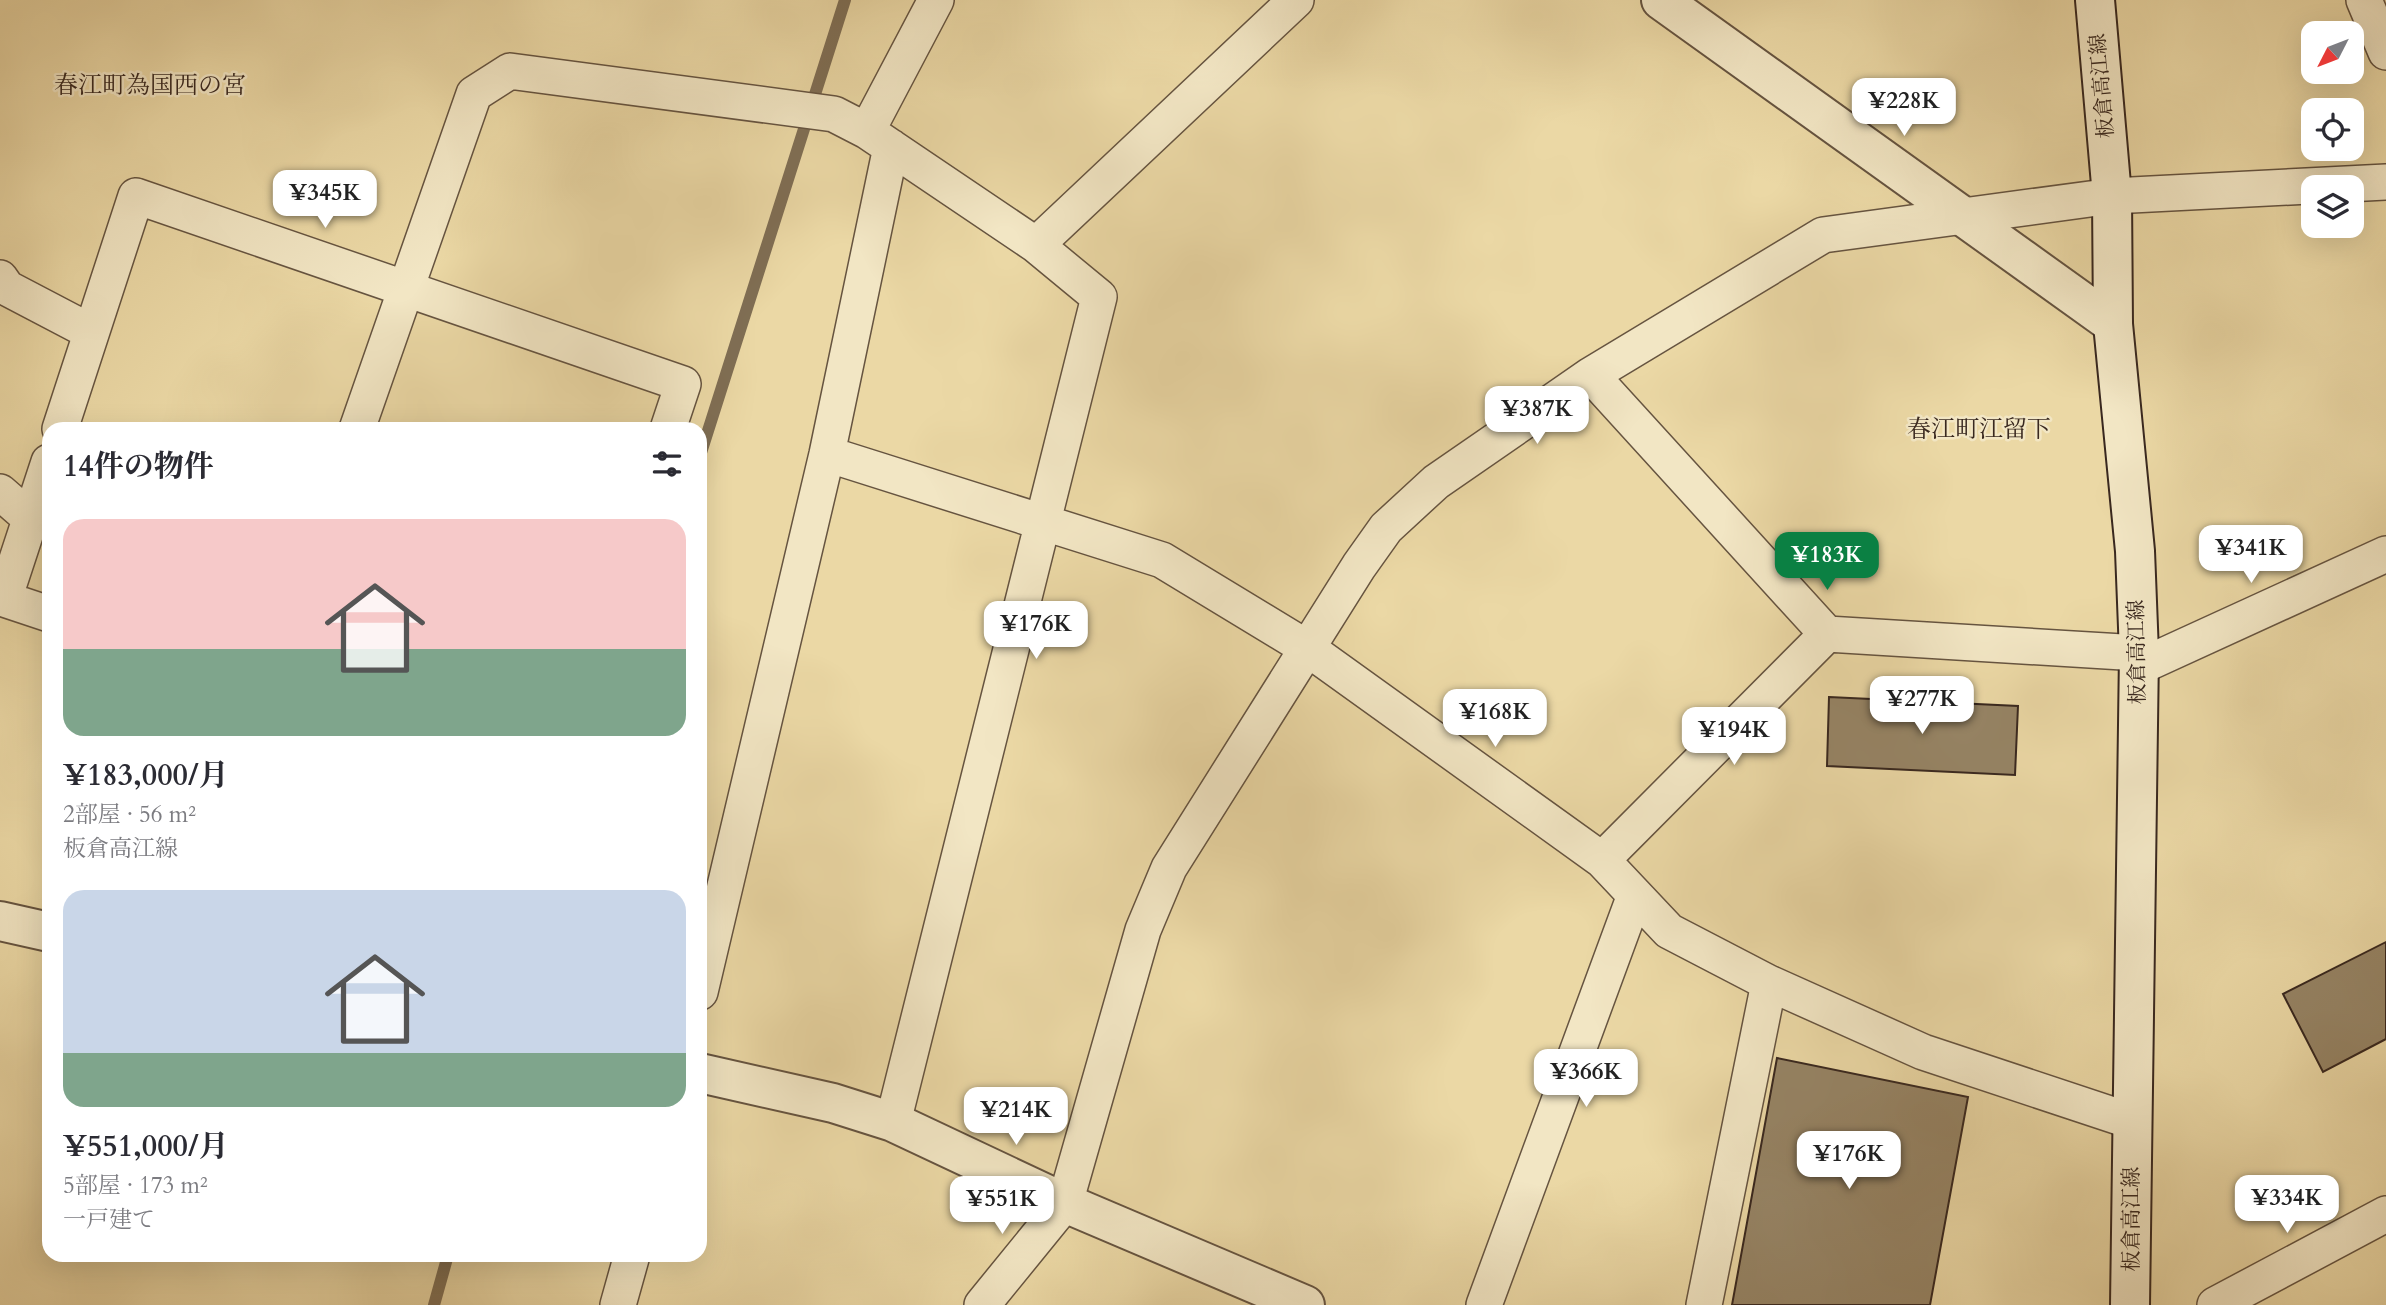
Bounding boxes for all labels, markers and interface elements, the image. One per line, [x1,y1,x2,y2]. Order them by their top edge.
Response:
north arrow [2301,21,2364,84]
map controls [2301,21,2364,238]
street label: 板倉高江線 [2083,32,2121,140]
district label: 春江町為国西の宮 [54,69,246,102]
pin: ¥228K [1855,78,1953,138]
text: ¥228K [1868,85,1940,116]
button: locate [2301,98,2364,161]
pin: ¥345K [276,170,374,230]
button: layers [2301,175,2364,238]
text: ¥345K [289,177,361,208]
pin: ¥387K [1488,386,1586,446]
text: ¥387K [1501,393,1573,424]
district label: 春江町江留下 [1907,413,2051,446]
icon: filters [648,445,686,483]
text: 14件の物件 [63,446,214,487]
pin: ¥341K [2202,526,2300,585]
pin: ¥183K [1778,532,1876,592]
text: ¥341K [2215,532,2287,563]
text: ¥183K [1791,539,1863,570]
icon: home [312,565,438,691]
street label: 板倉高江線 [2122,599,2152,705]
pin: ¥176K [987,602,1085,661]
text: ¥176K [1000,608,1072,639]
pin: ¥277K [1873,676,1971,736]
text: ¥277K [1886,683,1958,714]
pin: ¥168K [1446,690,1544,749]
text: ¥168K [1459,696,1531,727]
pin: ¥194K [1685,708,1783,767]
text: ¥194K [1698,714,1770,745]
text: ¥183,000/月 [63,755,229,796]
text: 2部屋 · 56 m² [63,799,196,830]
text: 板倉高江線 [63,833,178,864]
icon: home [312,936,438,1062]
pin: ¥366K [1537,1050,1635,1109]
text: ¥366K [1550,1056,1622,1087]
pin: ¥214K [967,1088,1065,1147]
text: ¥214K [980,1094,1052,1125]
text: ¥551,000/月 [63,1126,229,1167]
pin: ¥176K [1800,1132,1898,1191]
text: ¥176K [1813,1138,1885,1169]
street label: 板倉高江線 [2117,1167,2146,1272]
text: 5部屋 · 173 m² [63,1170,208,1201]
pin: ¥551K [953,1176,1051,1236]
pin: ¥334K [2238,1176,2336,1235]
text: ¥334K [2251,1182,2323,1213]
text: ¥551K [966,1183,1038,1214]
text: 一戸建て [63,1204,155,1235]

